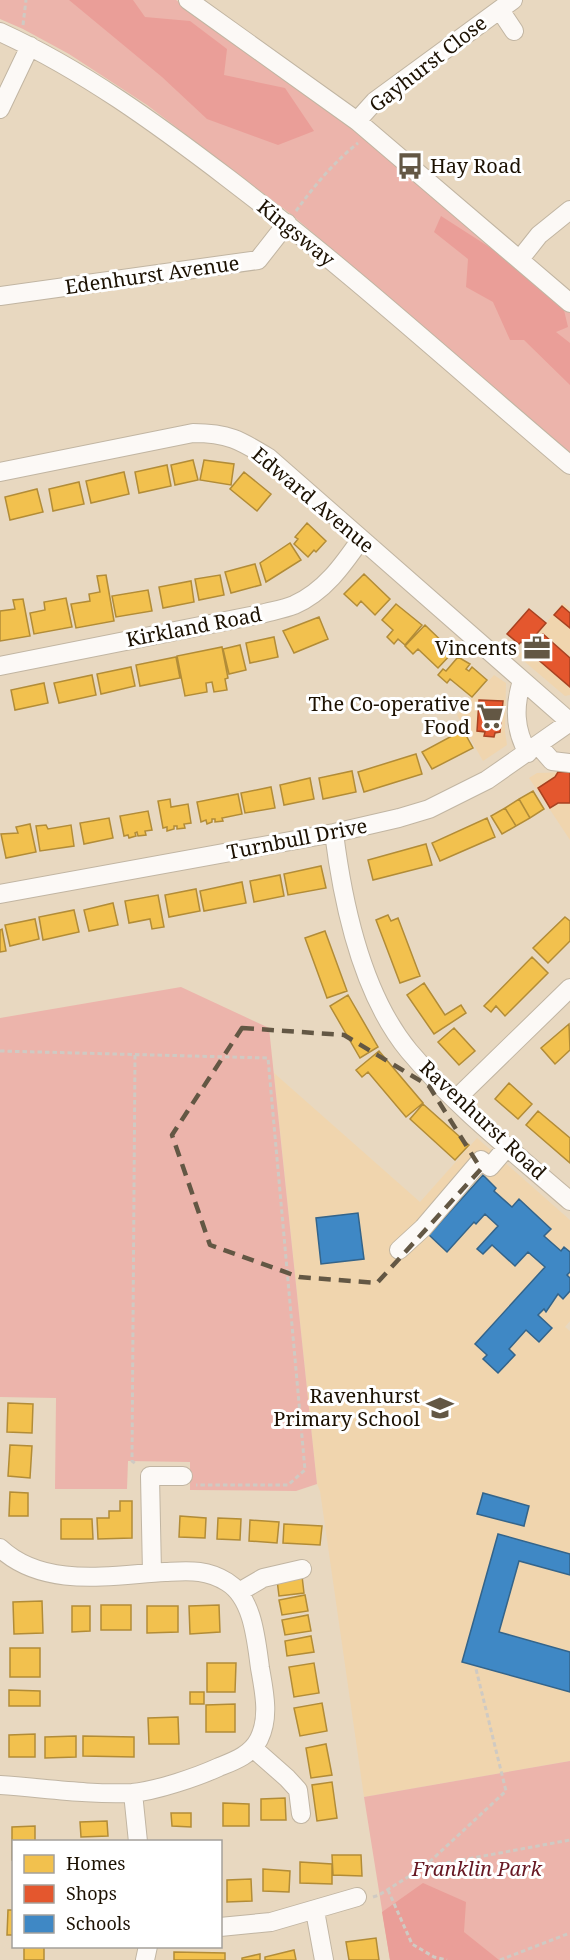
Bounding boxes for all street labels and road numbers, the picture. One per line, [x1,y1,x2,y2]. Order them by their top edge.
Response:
street label: Gayhurst Close [363,9,492,118]
street label: Kingsway [252,193,341,273]
street label: Edenhurst Avenue [63,249,241,300]
street label: Edward Avenue [247,441,380,559]
street label: Kirkland Road [124,600,264,653]
street label: Turnbull Drive [224,812,369,865]
street label: Ravenhurst Road [414,1054,552,1185]

